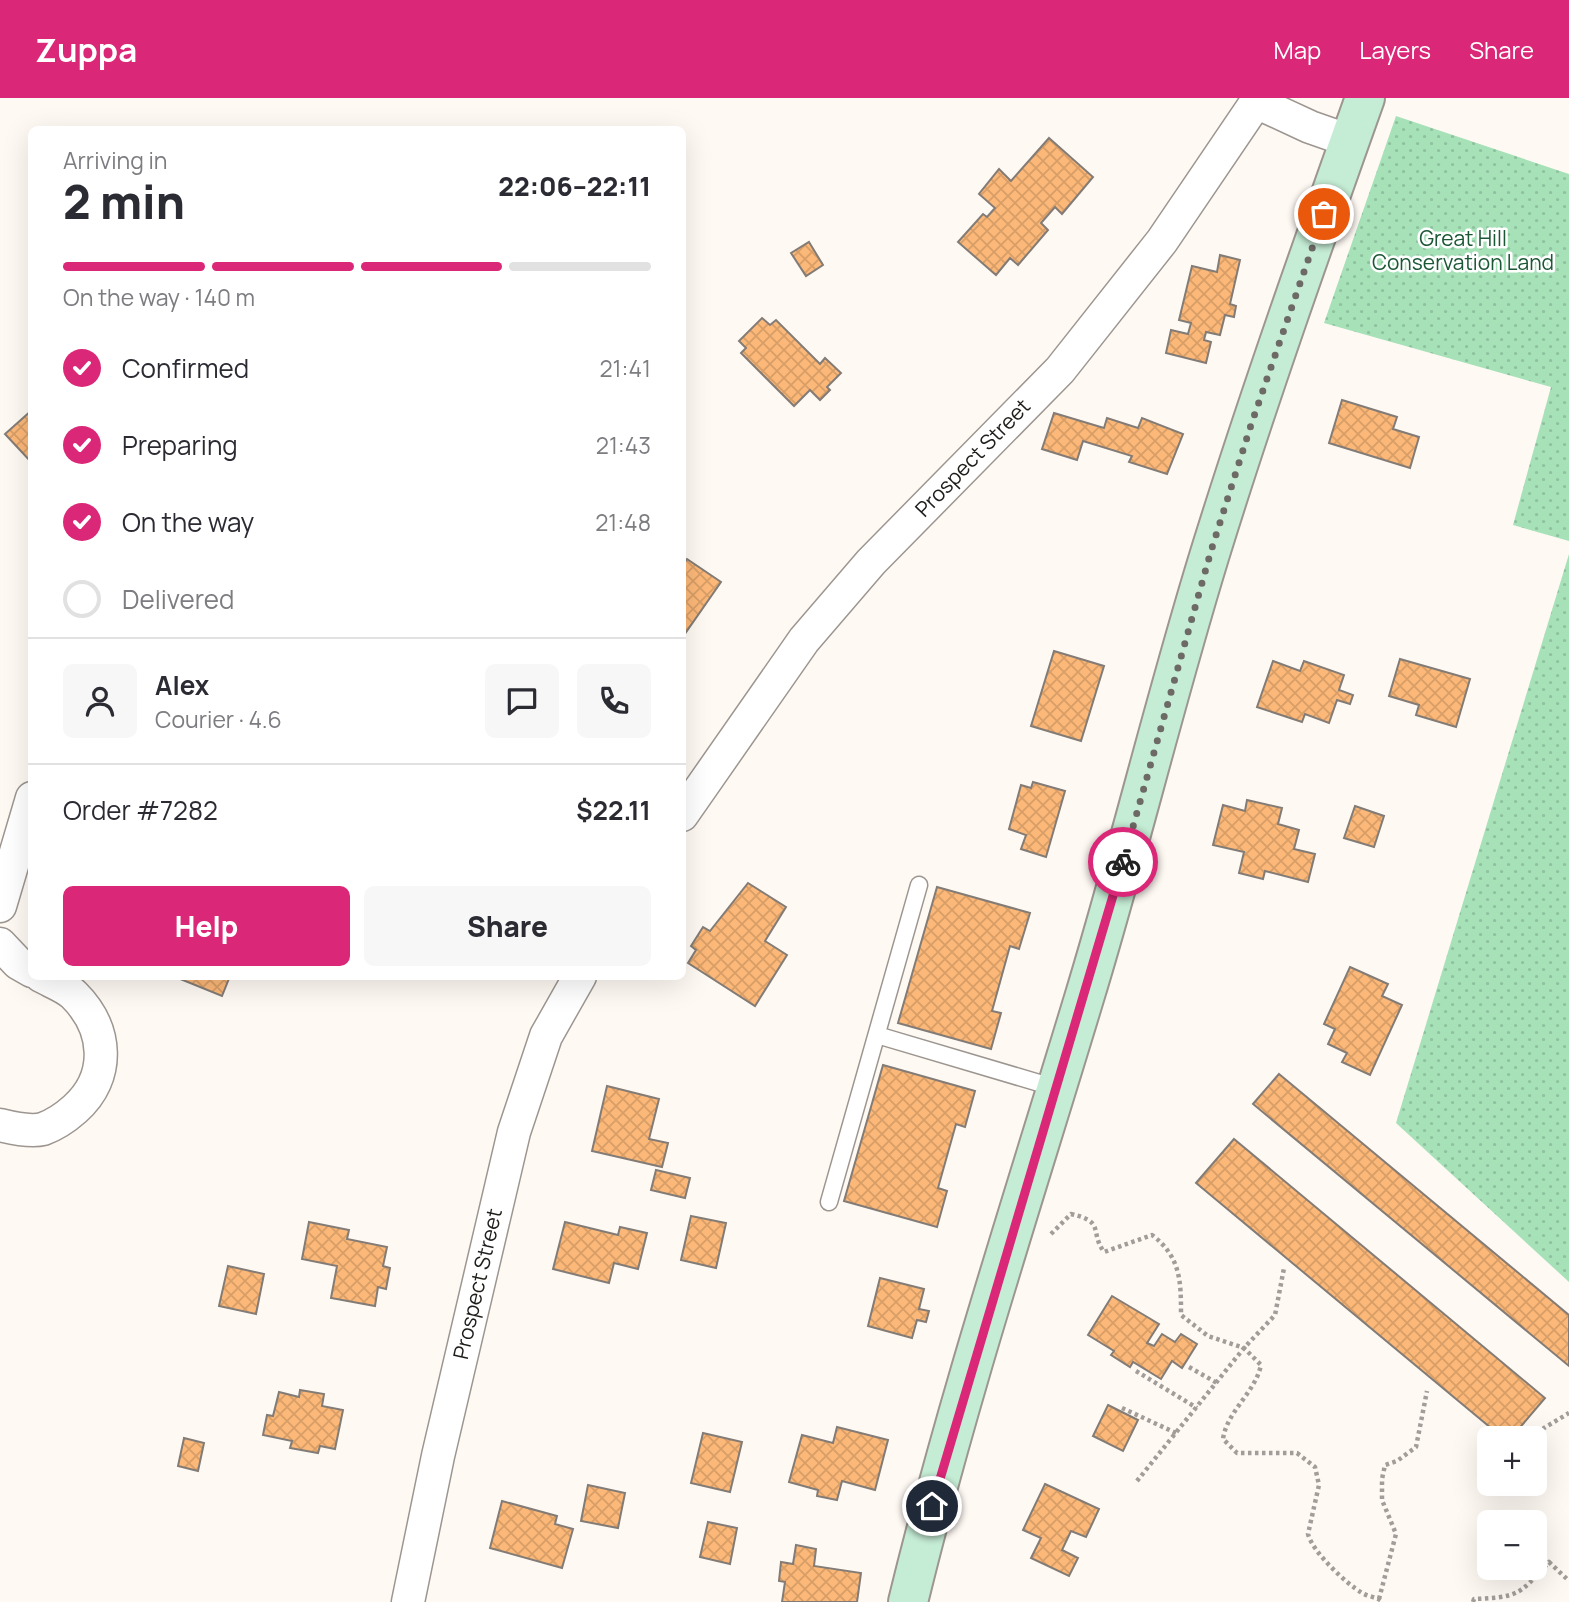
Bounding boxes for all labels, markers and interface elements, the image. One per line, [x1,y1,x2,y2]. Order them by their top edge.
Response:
text: Zuppa [35,27,137,72]
text: Map [1274,33,1321,66]
text: Layers [1359,33,1431,66]
text: Share [1469,33,1534,66]
text: Arriving in [63,144,168,176]
text: 22:06–22:11 [498,168,651,204]
text: 2 min [63,170,185,233]
pin [1294,184,1354,244]
icon: bag [1305,195,1343,233]
park label: Great Hill Conservation Land [1372,224,1554,276]
text: On the way · 140 m [63,281,255,313]
icon: check [63,349,101,387]
text: Confirmed [122,350,249,386]
text: 21:41 [600,352,651,384]
street label: Prospect Street [909,392,1036,522]
icon: check [63,426,101,464]
text: Preparing [122,427,238,463]
text: 21:43 [596,429,651,461]
icon: check [63,503,101,541]
text: On the way [122,504,254,540]
text: 21:48 [595,506,651,538]
text: Delivered [122,581,234,617]
button: person [63,664,137,738]
button: chat [485,664,559,738]
button: phone [577,664,651,738]
text: Alex [155,667,209,703]
text: Courier · 4.6 [155,703,282,735]
text: Order #7282 [63,792,218,828]
text: $22.11 [576,792,651,828]
courier [1088,827,1158,897]
icon: bike [1104,843,1142,881]
button: Help [63,886,350,966]
button: Share [364,886,651,966]
street label: Prospect Street [446,1206,508,1362]
map controls [1477,1426,1547,1580]
button: + [1477,1426,1547,1496]
pin [902,1476,962,1536]
icon: home [913,1487,951,1525]
button: − [1477,1510,1547,1580]

